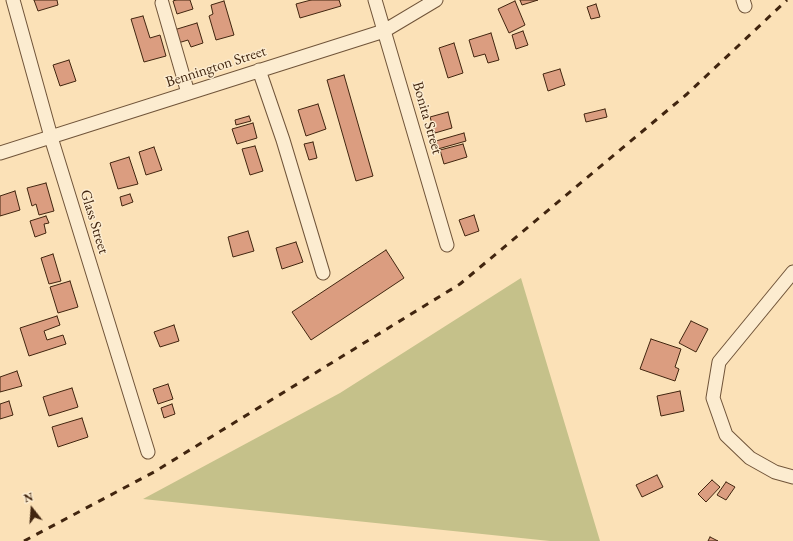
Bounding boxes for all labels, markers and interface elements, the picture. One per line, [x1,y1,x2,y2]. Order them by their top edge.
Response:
street label: Bennington Street [163,42,269,92]
street label: Bonita Street [408,80,446,156]
street label: Glass Street [76,188,112,256]
north arrow [12,489,52,529]
text: N [22,490,35,506]

